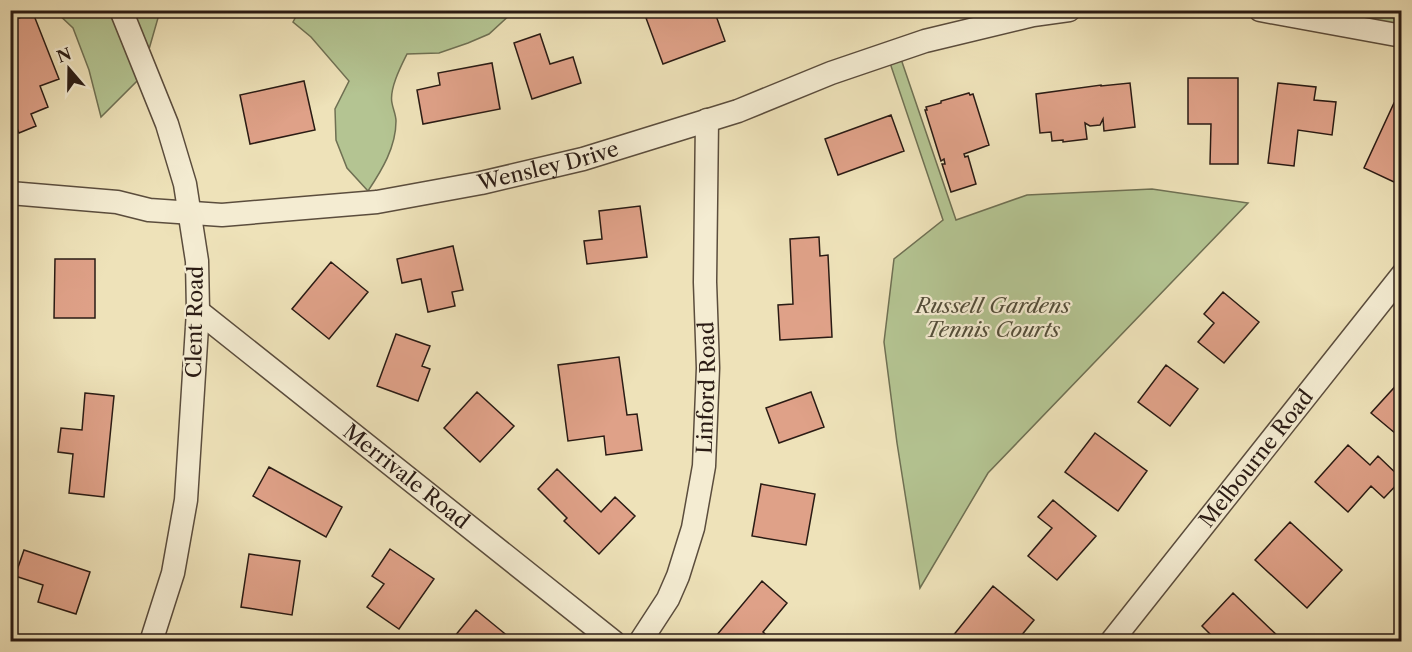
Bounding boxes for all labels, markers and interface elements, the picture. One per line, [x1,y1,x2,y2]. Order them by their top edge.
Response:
north arrow [39,39,99,99]
text: N [54,43,74,67]
street label: Wensley Drive [474,136,621,196]
street label: Clent Road [181,265,208,378]
park label: Russell Gardens Tennis Courts [914,293,1071,342]
street label: Linford Road [692,321,720,454]
street label: Melbourne Road [1194,384,1318,532]
street label: Merrivale Road [339,419,475,534]

